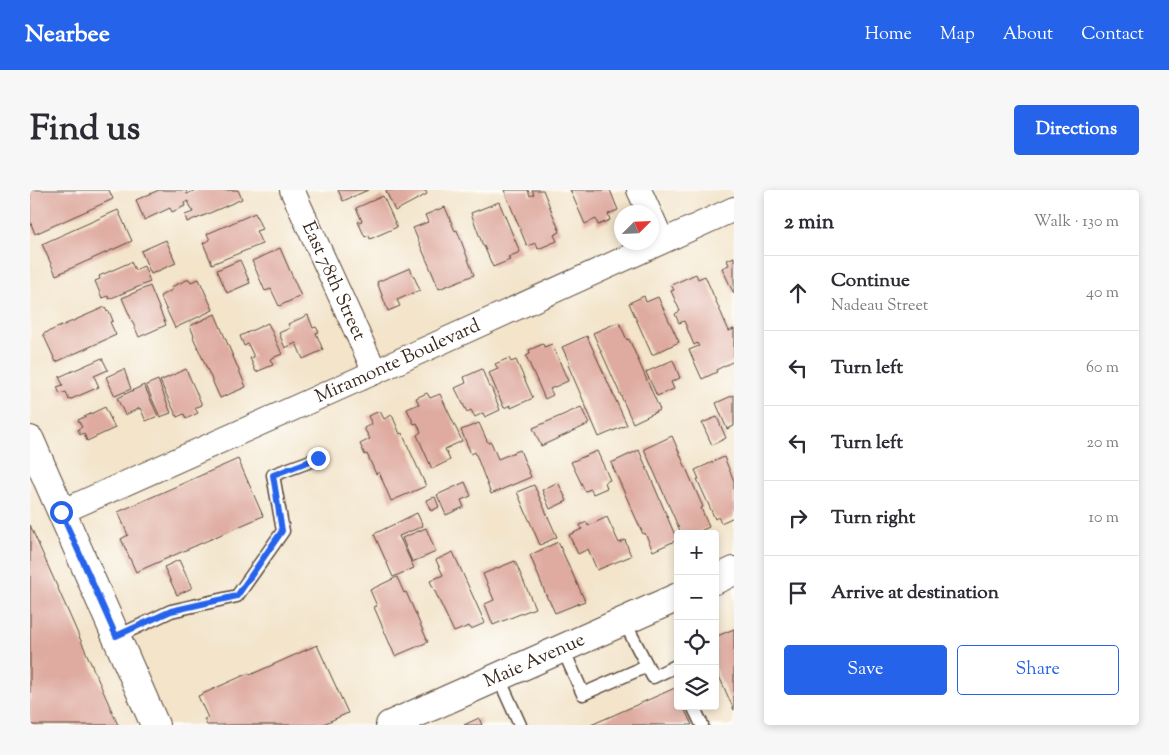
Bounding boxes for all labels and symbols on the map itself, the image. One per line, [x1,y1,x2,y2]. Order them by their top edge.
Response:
north arrow [614,205,659,250]
street label: East 78th Street [295,217,373,345]
street label: Miramonte Boulevard [311,312,485,410]
route end [307,447,330,470]
route start [50,501,73,524]
street label: Maie Avenue [480,627,589,695]

